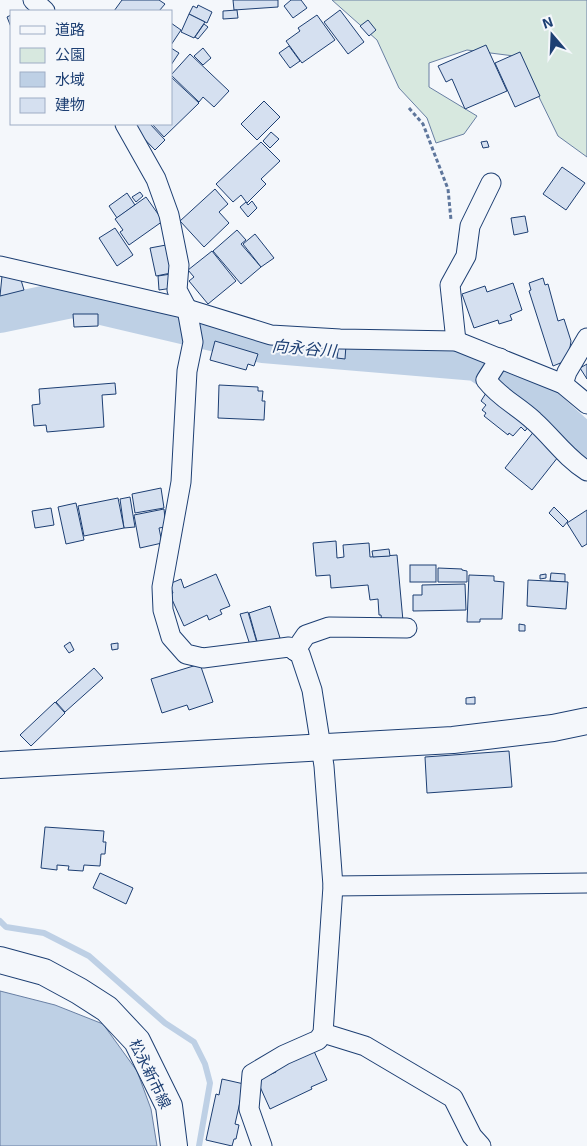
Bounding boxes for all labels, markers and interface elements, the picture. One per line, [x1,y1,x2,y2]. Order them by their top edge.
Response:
legend [10,10,172,125]
north arrow [527,10,577,60]
text: N [540,13,555,32]
text: 道路 [55,20,85,38]
text: 公園 [55,45,85,63]
text: 水域 [55,70,85,88]
text: 建物 [55,95,85,113]
water label: 向永谷川 [271,335,339,360]
street label: 松永新市線 [126,1036,175,1111]

